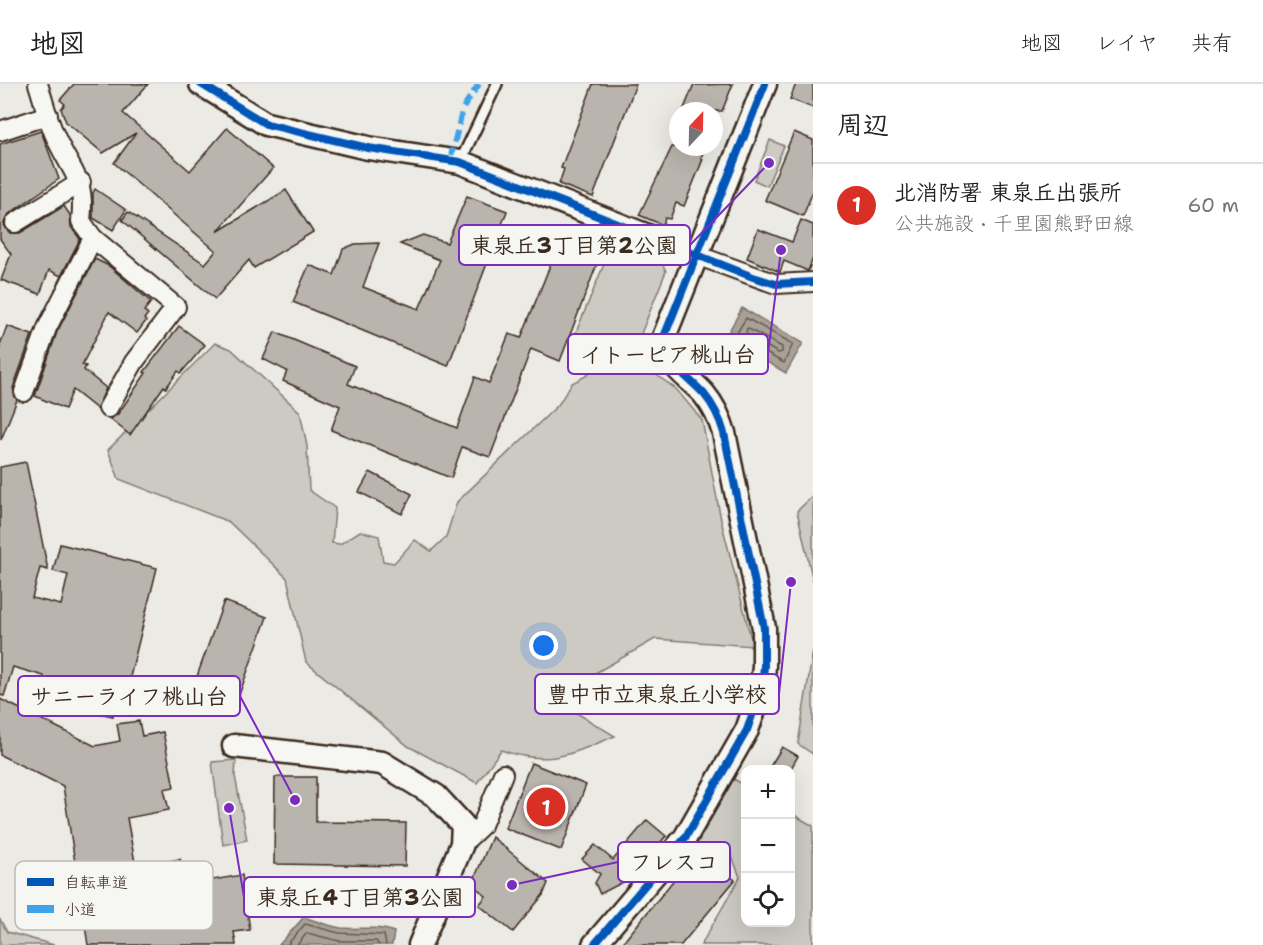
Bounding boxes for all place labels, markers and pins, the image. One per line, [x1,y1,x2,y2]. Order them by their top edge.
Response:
callout: 東泉丘3丁目第2公園 [459,225,690,265]
callout: イトーピア桃山台 [568,334,768,374]
callout: 豊中市立東泉丘小学校 [535,674,779,714]
callout: サニーライフ桃山台 [18,676,240,716]
pin: 1 [526,784,566,830]
callout: フレスコ [618,842,730,882]
callout: 東泉丘4丁目第3公園 [244,877,475,917]

